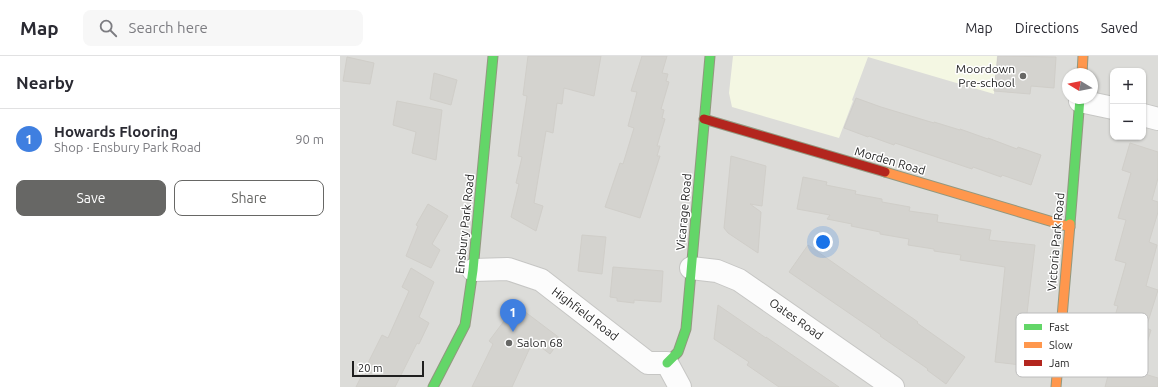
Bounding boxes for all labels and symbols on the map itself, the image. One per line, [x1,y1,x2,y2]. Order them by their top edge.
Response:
place label: Moordown Pre-school [956,62,1015,89]
north arrow [1062,68,1098,104]
marker: Moordown Pre-school [1018,71,1028,81]
street label: Morden Road [853,144,927,177]
street label: Ensbury Park Road [453,173,476,274]
street label: Vicarage Road [674,173,693,251]
street label: Victoria Park Road [1045,192,1066,292]
your location [813,232,833,252]
street label: Highfield Road [550,284,621,343]
street label: Oates Road [767,295,826,342]
pin: 1 [500,299,526,332]
legend [1016,313,1148,377]
text: Fast [1049,321,1070,333]
place label: Salon 68 [517,336,563,349]
marker: Salon 68 [504,338,514,348]
text: Slow [1049,339,1073,351]
text: Jam [1049,357,1070,369]
scale bar [352,359,424,378]

